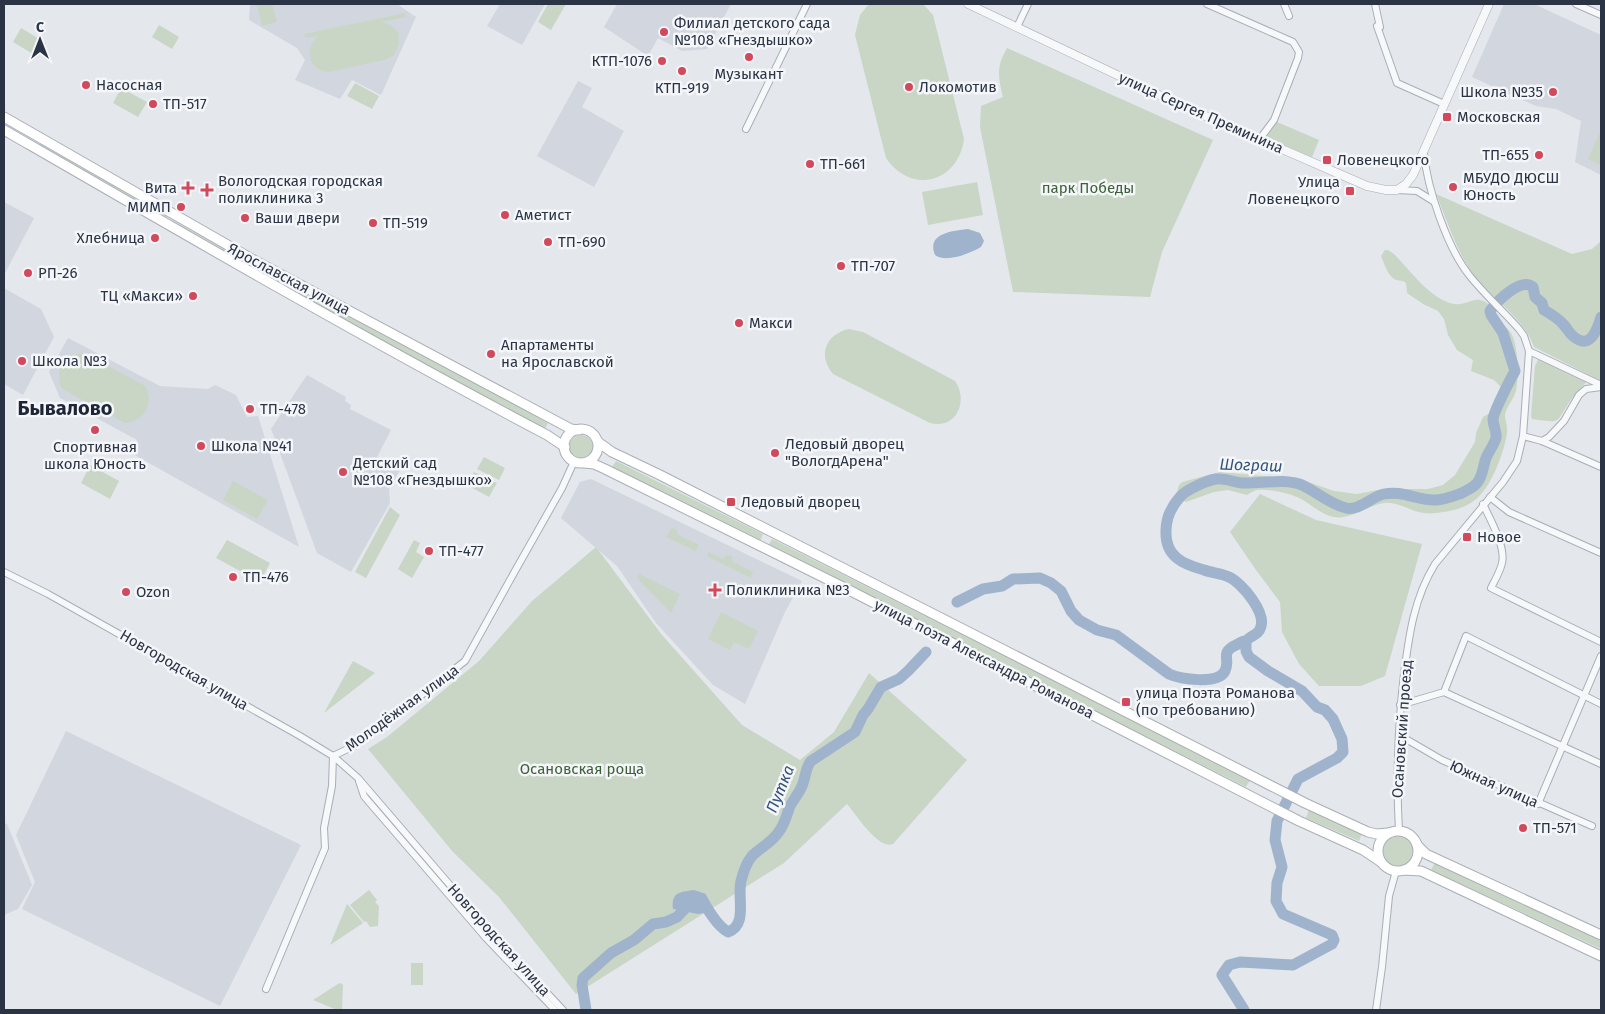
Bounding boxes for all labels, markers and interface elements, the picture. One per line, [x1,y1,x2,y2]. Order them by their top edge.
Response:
place label: Филиал детского сада №108 «Гнездышко» [674,14,830,49]
north arrow [15,15,65,65]
text: С [36,19,44,36]
marker: Филиал детского сада №108 «Гнездышко» [658,26,670,38]
marker: Музыкант [743,51,755,63]
place label: КТП-1076 [591,52,652,70]
marker: КТП-1076 [656,55,668,67]
marker: КТП-919 [676,65,688,77]
place label: Музыкант [715,65,784,83]
street label: улица Сергея Преминина [1116,68,1286,158]
place label: Насосная [96,76,162,94]
place label: Локомотив [919,78,997,96]
marker: Насосная [80,79,92,91]
place label: КТП-919 [655,79,709,97]
marker: Локомотив [903,81,915,93]
place label: Школа №35 [1460,83,1543,101]
marker: Школа №35 [1547,86,1559,98]
place label: ТП-517 [163,95,207,113]
marker: ТП-517 [147,98,159,110]
place label: Московская [1457,108,1541,126]
marker: Московская [1441,111,1453,123]
place label: ТП-655 [1482,146,1529,164]
marker: ТП-655 [1533,149,1545,161]
place label: Ловенецкого [1337,151,1429,169]
marker: Ловенецкого [1321,154,1333,166]
place label: ТП-661 [820,155,866,173]
marker: ТП-661 [804,158,816,170]
place label: МБУДО ДЮСШ Юность [1463,169,1559,204]
place label: Вологодская городская поликлиника 3 [218,172,383,207]
place label: Улица Ловенецкого [1248,173,1340,208]
place label: Вита [145,179,177,197]
park label: парк Победы [1042,179,1134,197]
marker: Вита [181,181,195,195]
marker: МБУДО ДЮСШ Юность [1447,181,1459,193]
marker: Вологодская городская поликлиника 3 [200,183,214,197]
marker: Улица Ловенецкого [1344,185,1356,197]
place label: МИМП [127,198,171,216]
marker: МИМП [175,201,187,213]
place label: Аметист [515,206,571,224]
place label: Ваши двери [255,209,340,227]
marker: Аметист [499,209,511,221]
marker: Ваши двери [239,212,251,224]
place label: ТП-519 [383,214,428,232]
marker: ТП-519 [367,217,379,229]
place label: Хлебница [77,229,145,247]
marker: Хлебница [149,232,161,244]
place label: ТП-690 [558,233,606,251]
marker: ТП-690 [542,236,554,248]
street label: Ярославская улица [225,239,353,319]
place label: ТП-707 [851,257,896,275]
marker: ТП-707 [835,260,847,272]
place label: РП-26 [38,264,77,282]
marker: РП-26 [22,267,34,279]
place label: ТЦ «Макси» [101,287,183,305]
marker: ТЦ «Макси» [187,290,199,302]
place label: Макси [749,314,793,332]
marker: Макси [733,317,745,329]
place label: Апартаменты на Ярославской [501,336,614,371]
marker: Апартаменты на Ярославской [485,348,497,360]
place label: Школа №3 [32,352,107,370]
marker: Школа №3 [16,355,28,367]
district label: Бывалово [18,396,113,420]
place label: ТП-478 [260,400,306,418]
marker: ТП-478 [244,403,256,415]
marker: Спортивная школа Юность [89,424,101,436]
place label: Ледовый дворец "ВологдАрена" [785,435,904,470]
place label: Школа №41 [211,437,292,455]
place label: Спортивная школа Юность [44,438,146,473]
marker: Школа №41 [195,440,207,452]
marker: Ледовый дворец "ВологдАрена" [769,447,781,459]
place label: Детский сад №108 «Гнездышко» [352,454,492,489]
water label: Шограш [1219,454,1283,476]
marker: Детский сад №108 «Гнездышко» [337,466,349,478]
place label: Ледовый дворец [741,493,860,511]
marker: Ледовый дворец [725,496,737,508]
place label: Новое [1477,528,1521,546]
marker: Новое [1461,531,1473,543]
place label: ТП-477 [439,542,484,560]
marker: ТП-477 [423,545,435,557]
place label: ТП-476 [243,568,289,586]
marker: ТП-476 [227,571,239,583]
place label: Поликлиника №3 [726,581,850,599]
place label: Ozon [136,583,170,601]
marker: Поликлиника №3 [708,583,722,597]
marker: Ozon [120,586,132,598]
street label: улица поэта Александра Романова [871,596,1097,722]
street label: Новгородская улица [117,626,251,714]
street label: Осановский проезд [1388,659,1416,799]
street label: Молодёжная улица [342,661,462,755]
place label: улица Поэта Романова (по требованию) [1136,684,1295,719]
marker: улица Поэта Романова (по требованию) [1120,696,1132,708]
street label: Южная улица [1447,756,1541,812]
park label: Осановская роща [520,760,644,778]
water label: Путка [762,762,798,816]
place label: ТП-571 [1533,819,1577,837]
marker: ТП-571 [1517,822,1529,834]
street label: Новгородская улица [444,880,554,1000]

